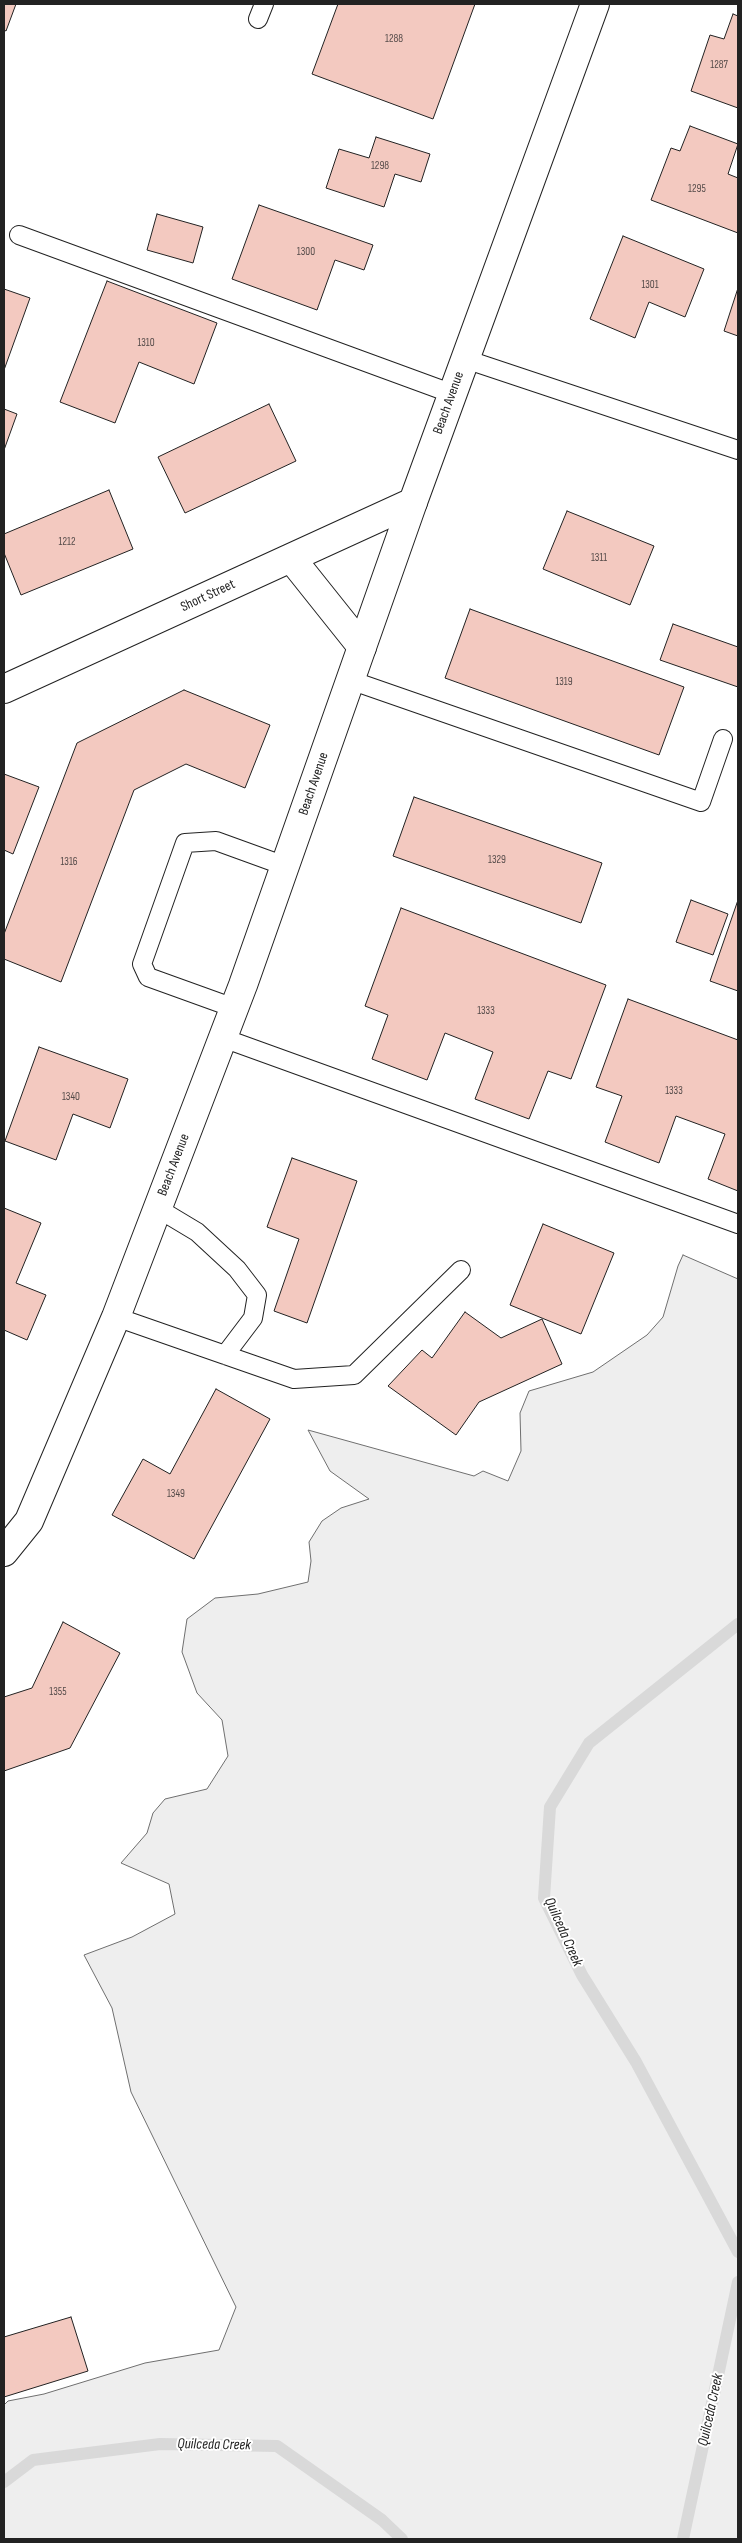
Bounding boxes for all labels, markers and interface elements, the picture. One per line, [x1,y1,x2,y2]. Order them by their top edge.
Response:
house number: 1288 [385,32,403,46]
house number: 1287 [710,58,728,72]
house number: 1298 [371,159,389,173]
house number: 1295 [688,182,706,196]
house number: 1300 [297,245,315,259]
house number: 1301 [641,278,659,292]
house number: 1310 [137,336,155,350]
street label: Beach Avenue [430,369,468,437]
house number: 1212 [58,535,76,549]
house number: 1311 [591,551,607,565]
street label: Short Street [178,576,238,616]
house number: 1319 [555,675,573,689]
street label: Beach Avenue [295,750,333,818]
house number: 1329 [488,853,506,867]
house number: 1316 [60,855,78,869]
house number: 1333 [477,1004,495,1018]
house number: 1333 [665,1084,683,1098]
house number: 1340 [62,1090,80,1104]
street label: Beach Avenue [154,1132,194,1198]
house number: 1349 [167,1487,185,1501]
house number: 1355 [49,1685,67,1699]
water label: Quilceda Creek [540,1895,586,1969]
water label: Quilceda Creek [695,2372,727,2448]
water label: Quilceda Creek [177,2435,251,2455]

